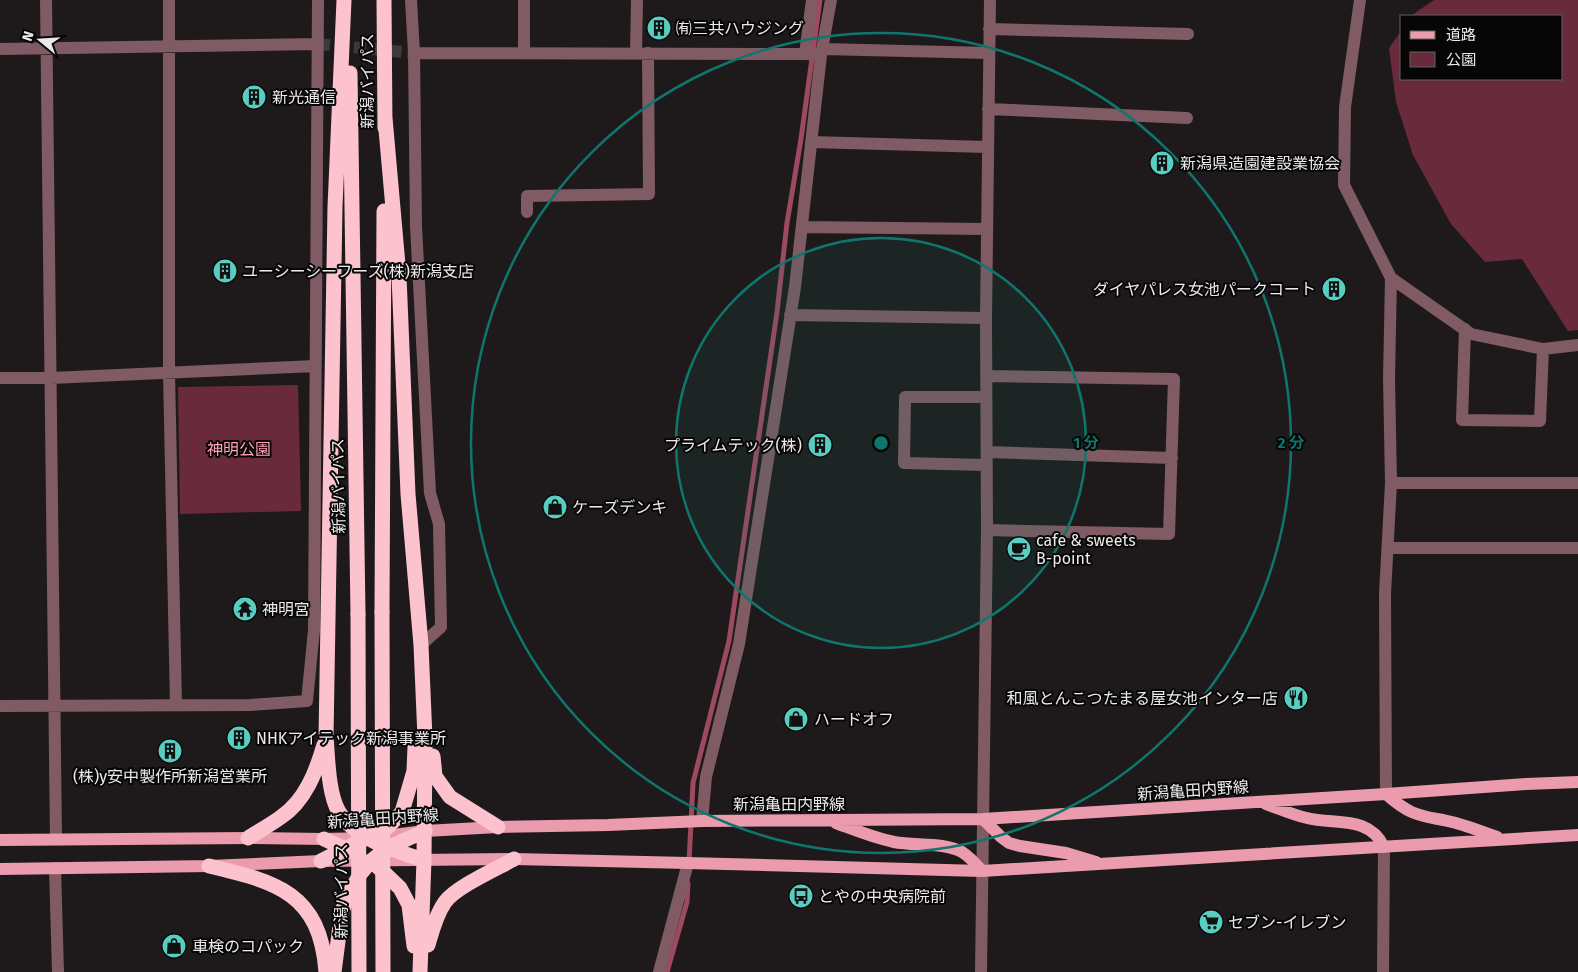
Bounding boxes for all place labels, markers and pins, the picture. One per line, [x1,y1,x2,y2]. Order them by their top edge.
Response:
building icon: ㈲三共ハウジング [646,15,672,41]
place label: ㈲三共ハウジング [676,19,804,38]
building icon: 新光通信 [241,84,267,110]
place label: 新光通信 [272,88,336,107]
building icon: 新潟県造園建設業協会 [1149,150,1175,176]
place label: 新潟県造園建設業協会 [1180,154,1340,173]
building icon: ユーシーシーフーズ(株)新潟支店 [212,258,238,284]
place label: ユーシーシーフーズ(株)新潟支店 [242,262,474,281]
building icon: ダイヤパレス女池パークコート [1321,276,1347,302]
place label: ダイヤパレス女池パークコート [1093,280,1316,299]
building icon: プライムテック(株) [807,432,833,458]
centre of rings [872,434,890,452]
place label: プライムテック(株) [664,436,802,455]
shop icon: ケーズデンキ [542,494,568,520]
place label: ケーズデンキ [572,498,667,517]
place label: cafe & sweets B-point [1036,531,1136,568]
cafe icon: cafe & sweets B-point [1006,536,1032,562]
temple icon: 神明宮 [232,596,258,622]
place label: 神明宮 [262,600,310,619]
restaurant icon: 和風とんこつたまる屋女池インター店 [1283,685,1309,711]
place label: 和風とんこつたまる屋女池インター店 [1006,689,1278,708]
shop icon: ハードオフ [783,706,809,732]
place label: ハードオフ [814,710,894,729]
building icon: NHKアイテック新潟事業所 [226,725,252,751]
place label: NHKアイテック新潟事業所 [256,729,446,748]
building icon: (株)y安中製作所新潟営業所 [157,738,183,764]
place label: (株)y安中製作所新潟営業所 [73,767,267,786]
bus stop icon: とやの中央病院前 [788,883,814,909]
place label: とやの中央病院前 [818,887,946,906]
supermarket icon: セブン-イレブン [1198,909,1224,935]
place label: セブン-イレブン [1228,913,1346,932]
shop icon: 車検のコパック [161,933,187,959]
place label: 車検のコパック [192,937,304,956]

